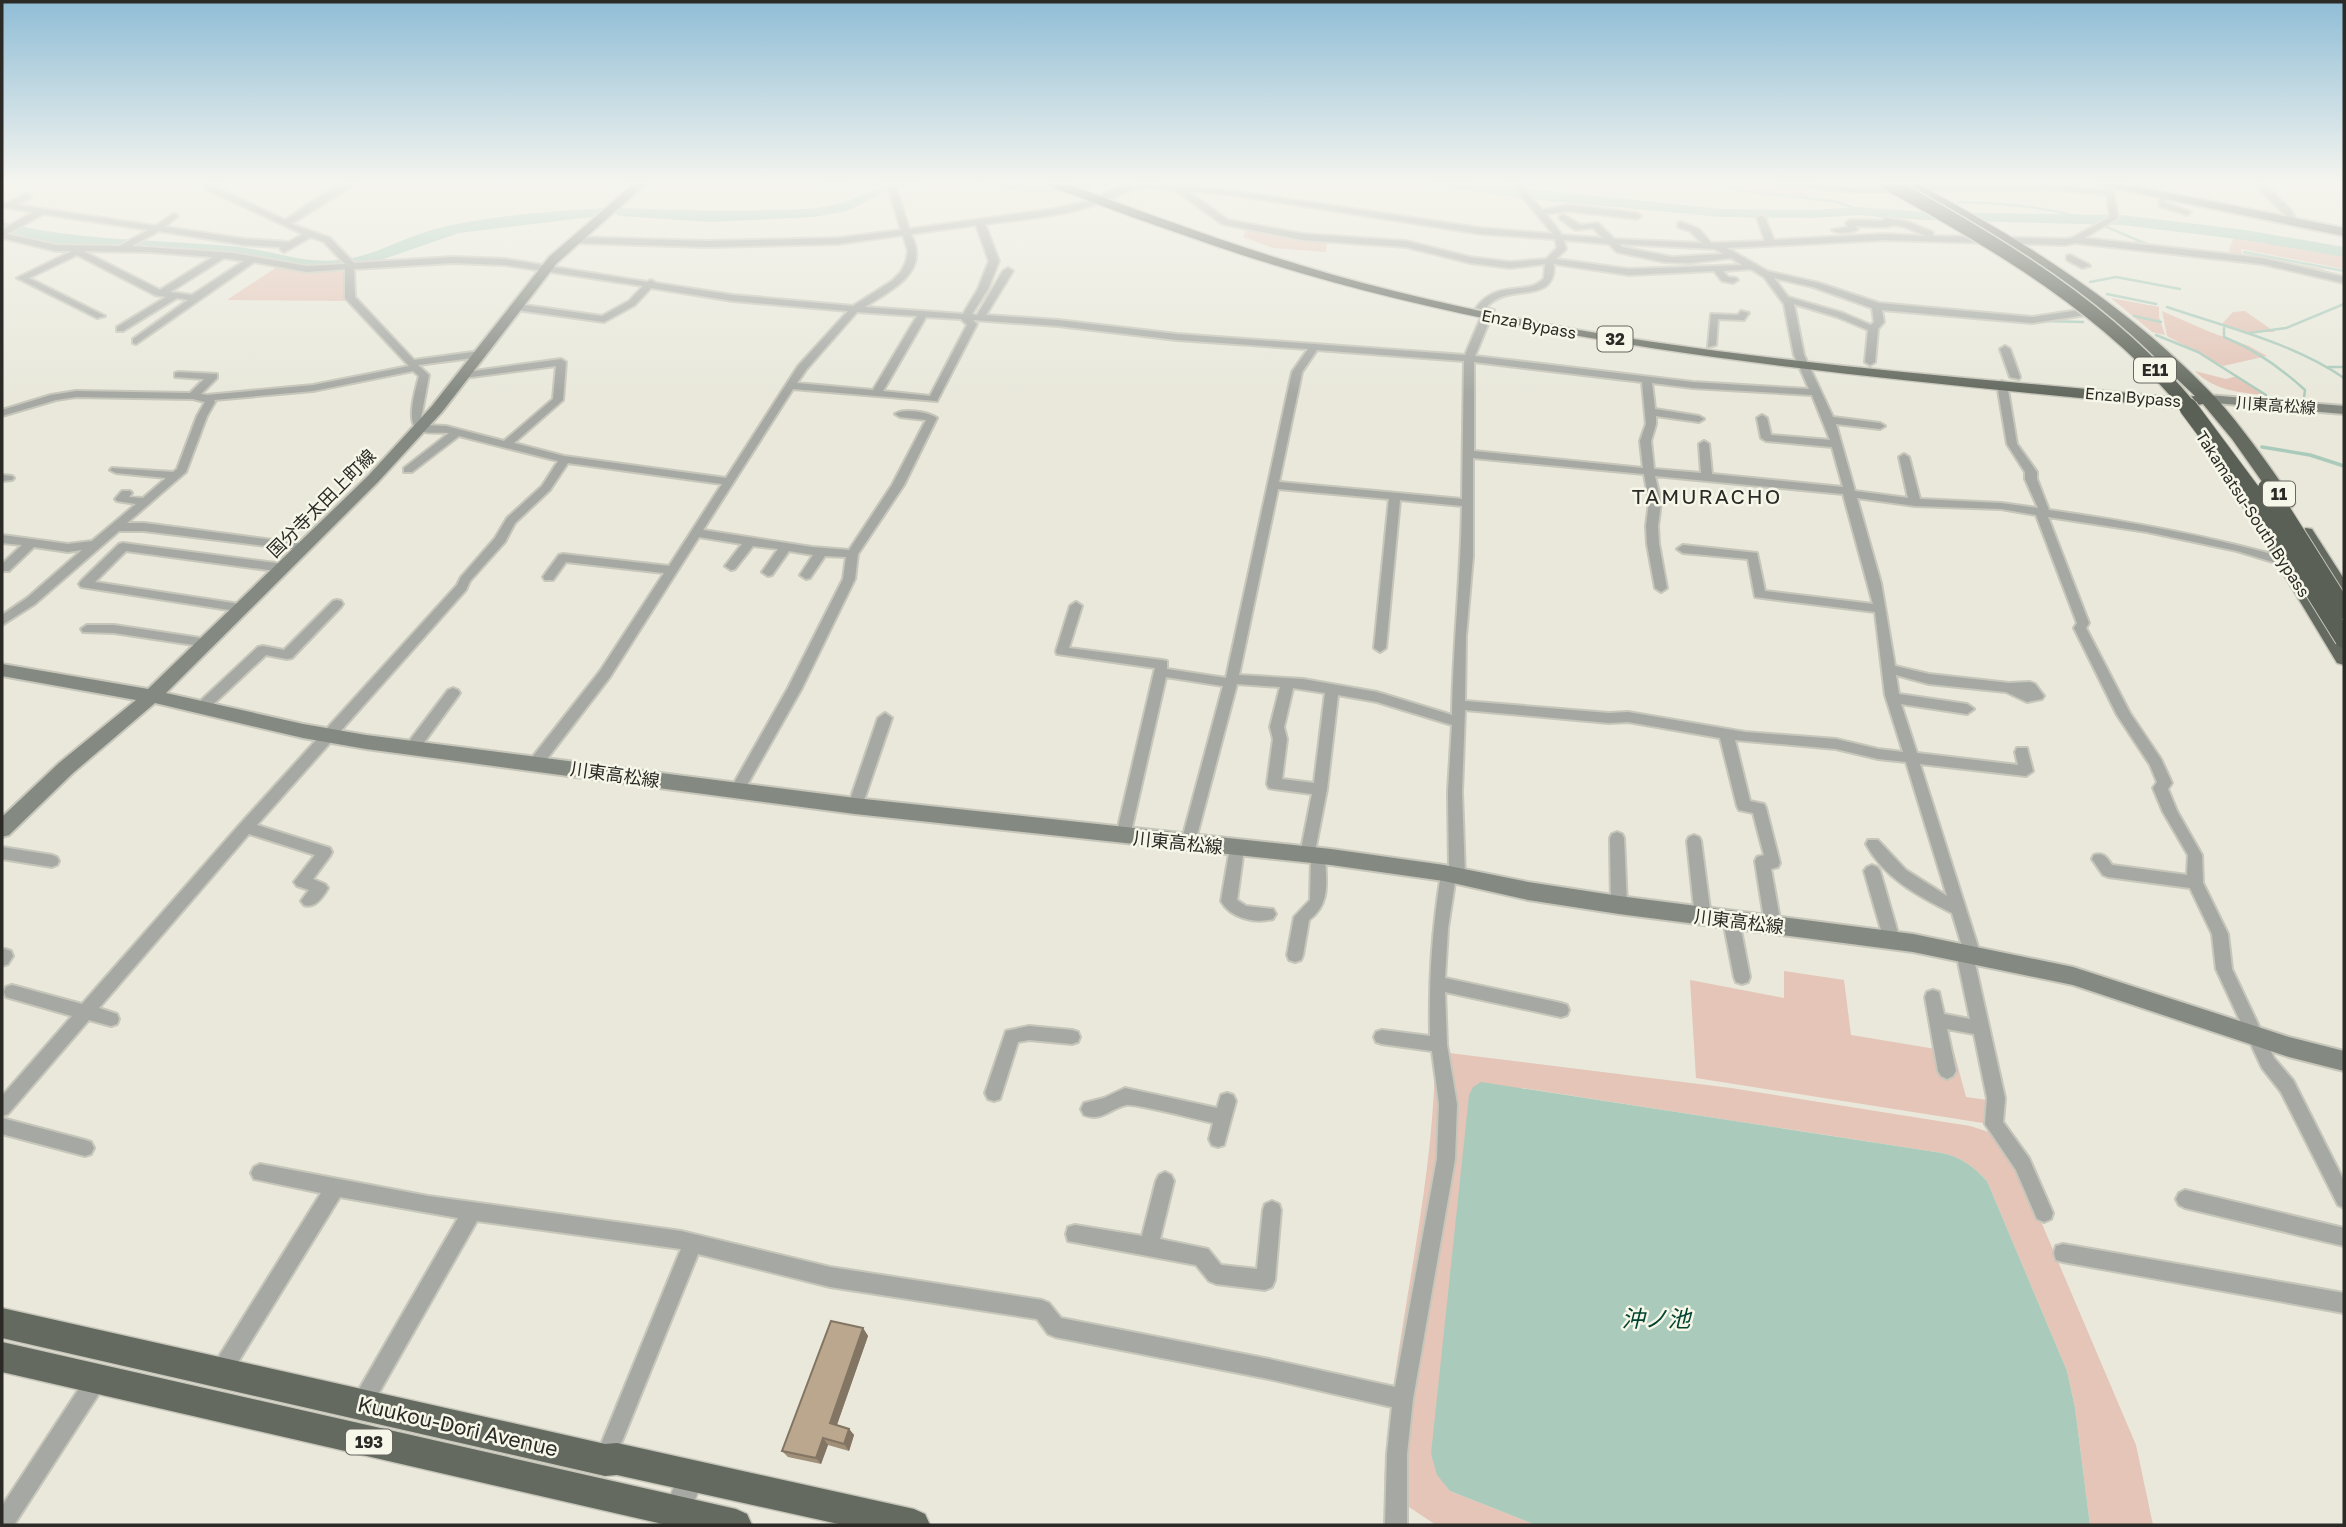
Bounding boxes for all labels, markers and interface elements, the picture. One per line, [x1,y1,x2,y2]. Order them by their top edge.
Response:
street label: Enza Bypass [1480,305,1578,343]
road number: 32 [1598,326,1632,352]
road number: E11 [2134,358,2176,382]
street label: Enza Bypass [2084,383,2182,411]
street label: 川東高松線 [2235,392,2317,418]
street label: Takamatsu-South Bypass [2192,427,2314,601]
street label: 国分寺太田上町線 [262,444,380,562]
road number: 11 [2263,481,2295,506]
district label: TAMURACHO [1632,483,1782,509]
street label: 川東高松線 [569,757,661,791]
street label: 川東高松線 [1132,826,1224,858]
street label: 川東高松線 [1693,905,1785,937]
water label: 沖ノ池 [1622,1304,1693,1332]
street label: Kuukou-Dori Avenue [355,1390,561,1462]
road number: 193 [346,1430,392,1454]

